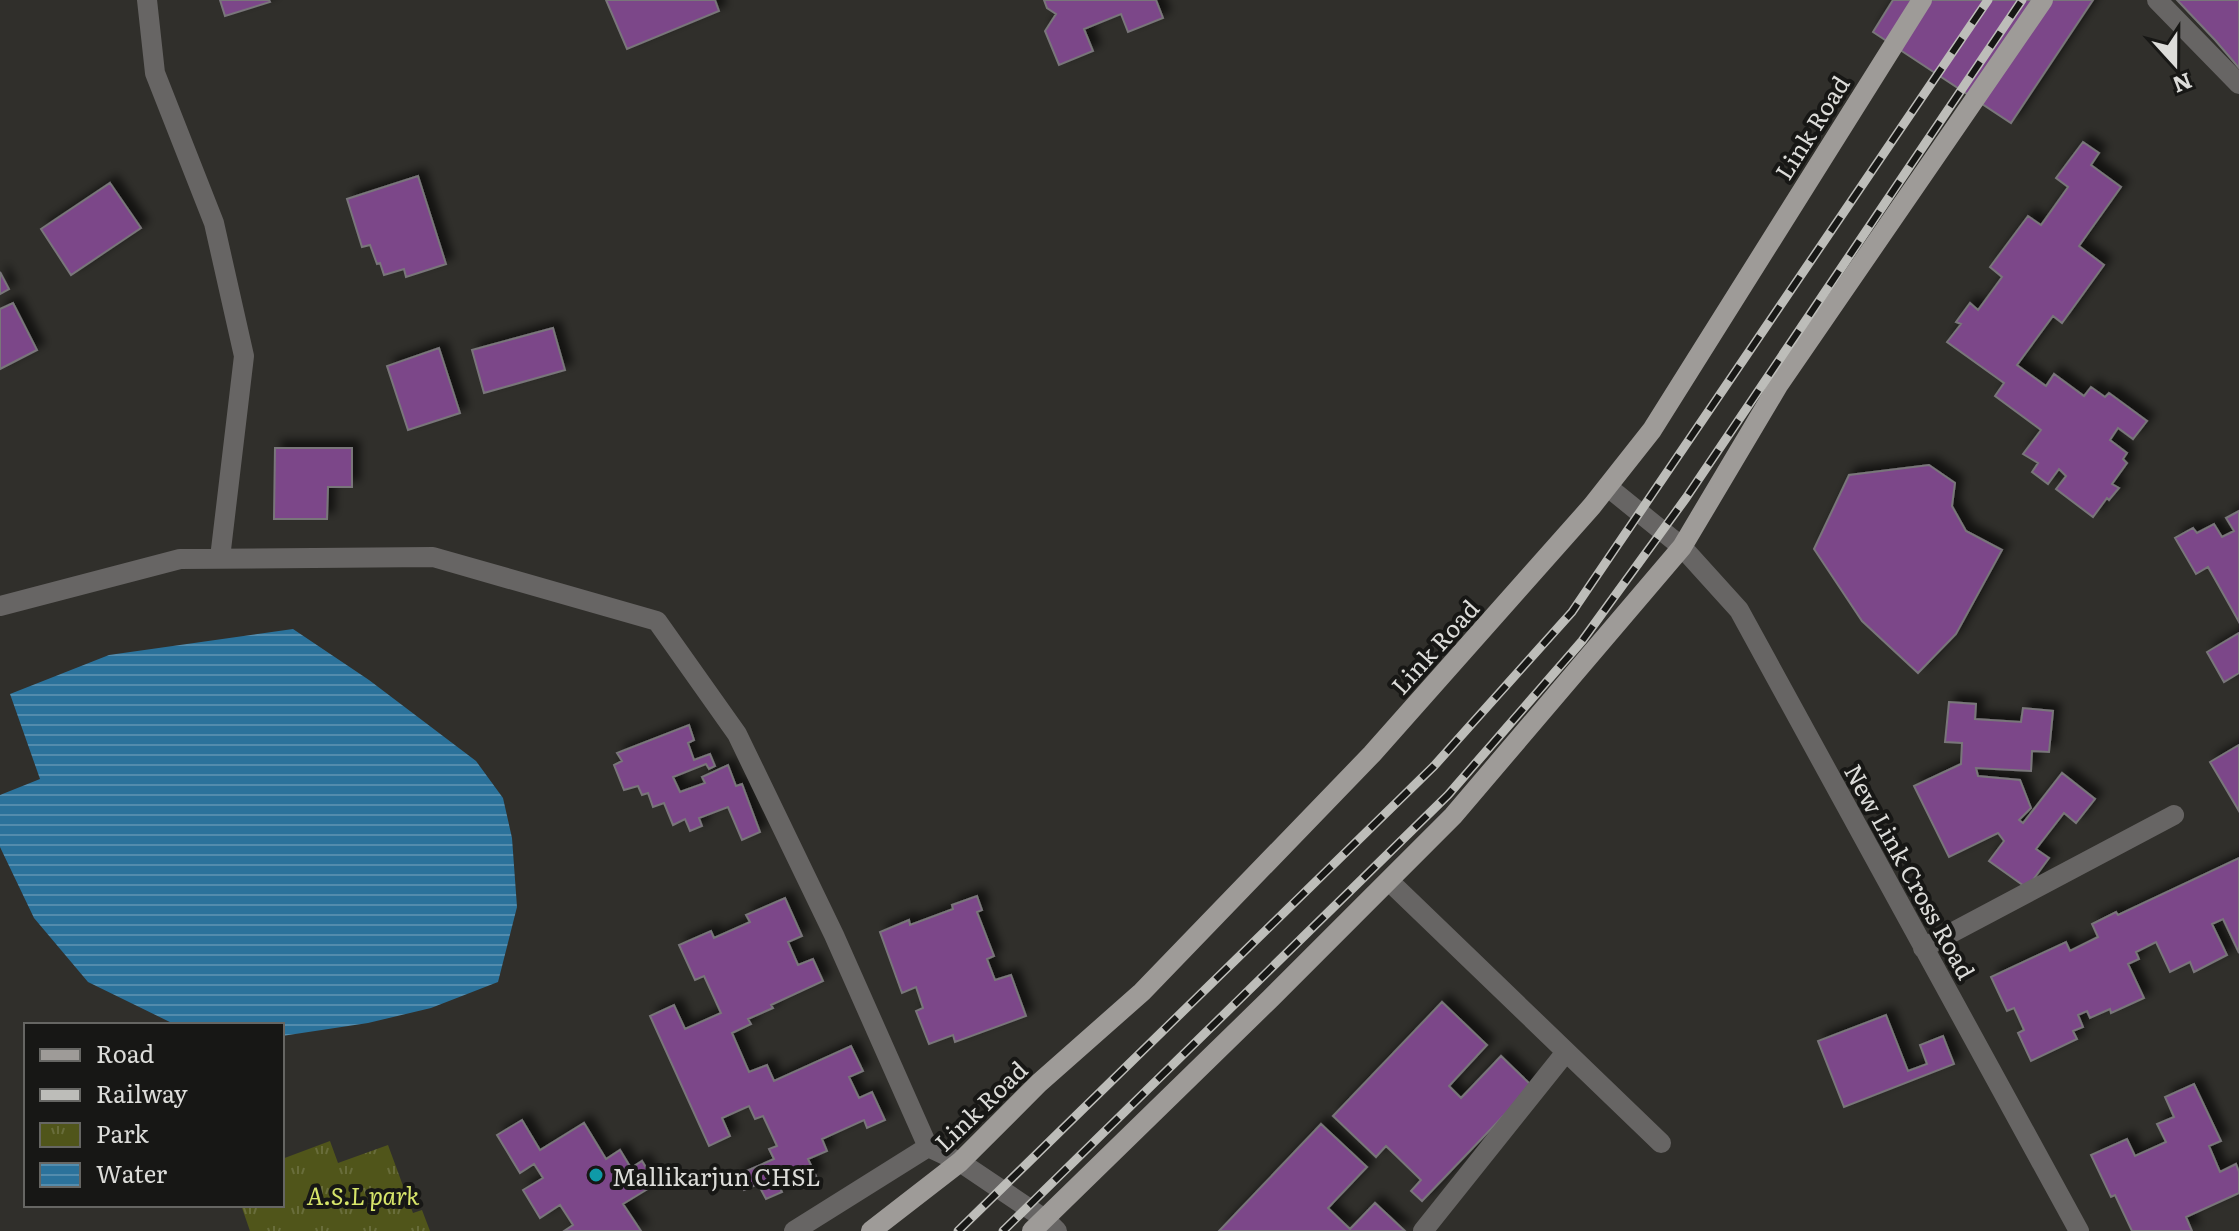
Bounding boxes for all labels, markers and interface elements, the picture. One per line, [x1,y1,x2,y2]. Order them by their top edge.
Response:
north arrow [2135,24,2215,104]
text: N [2168,65,2197,103]
street label: Link Road [1765,68,1857,186]
street label: Link Road [1382,591,1486,701]
street label: New Link Cross Road [1837,757,1985,985]
legend [24,1023,284,1207]
text: Road [96,1035,155,1070]
street label: Link Road [926,1052,1034,1158]
text: Railway [96,1075,188,1110]
text: Park [96,1115,149,1150]
text: Water [96,1155,168,1190]
place label: Mallikarjun CHSL [612,1158,821,1193]
marker: Mallikarjun CHSL [587,1166,605,1184]
park label: A.S.L park [307,1177,420,1212]

